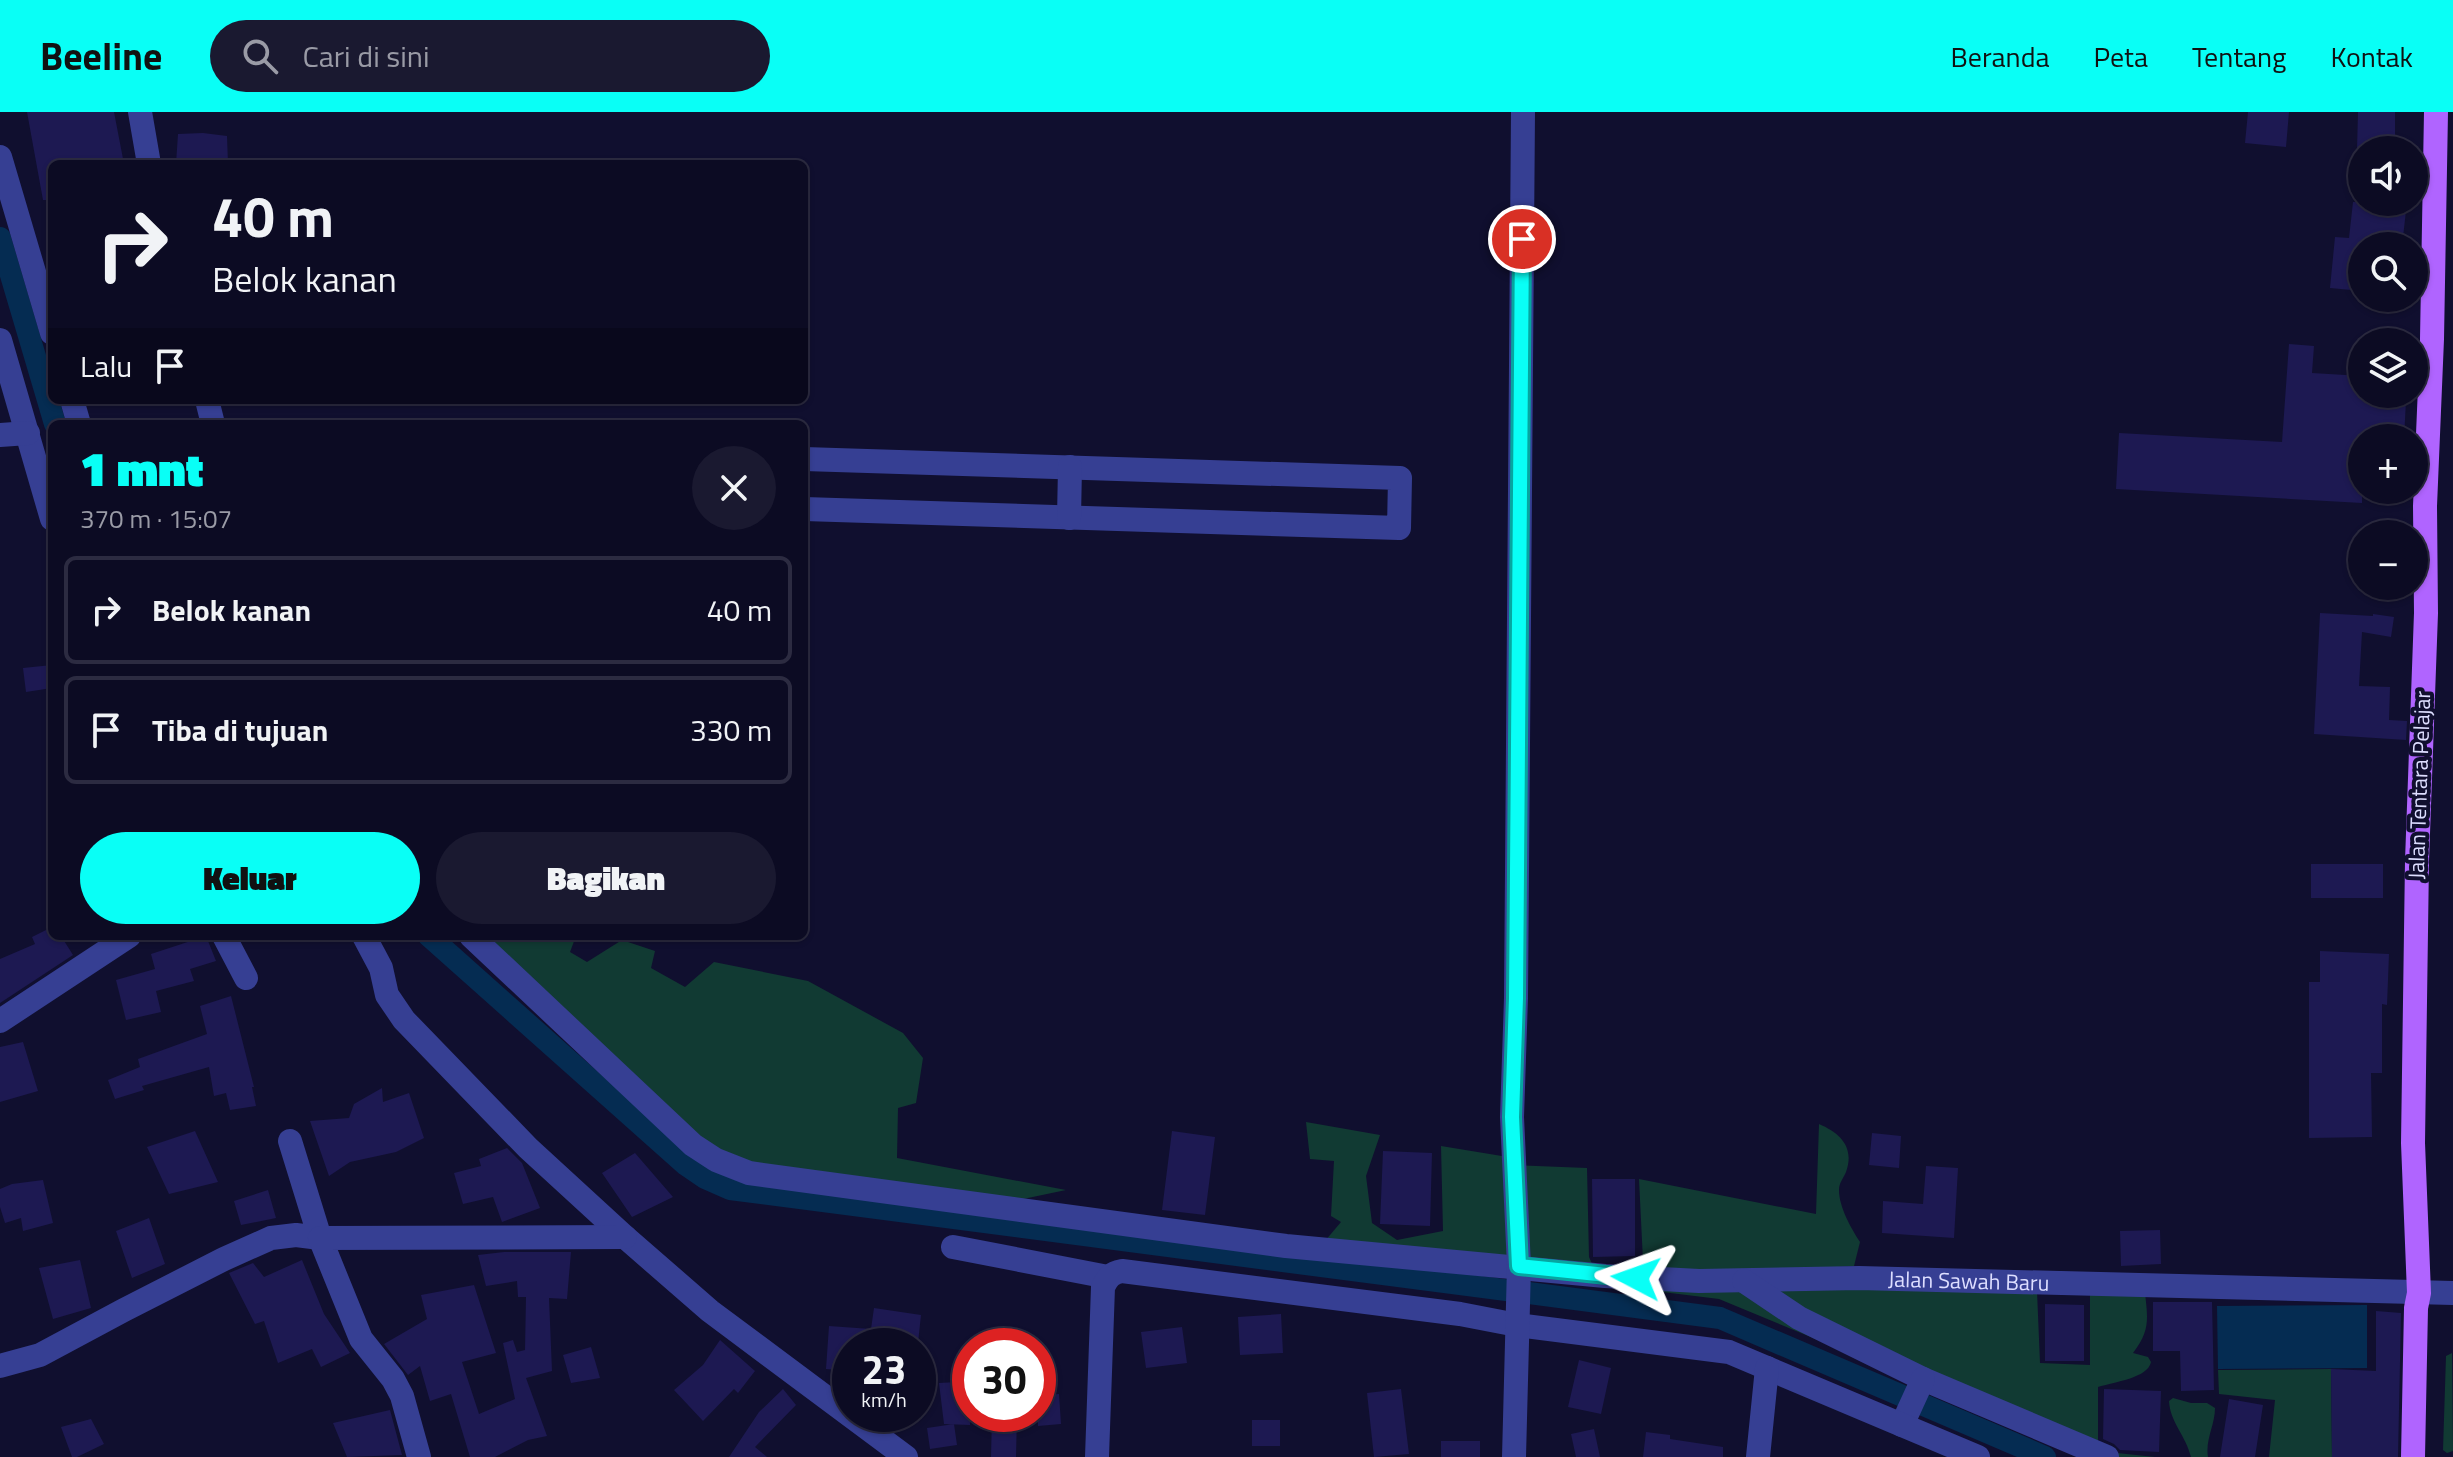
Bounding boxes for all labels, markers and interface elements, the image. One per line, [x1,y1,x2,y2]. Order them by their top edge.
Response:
search box [210,20,770,92]
text: Beeline [40,27,162,85]
text: Cari di sini [302,33,430,79]
icon: search [238,34,282,78]
text: Beranda [1951,35,2050,78]
text: Peta [2094,35,2148,78]
text: Tentang [2192,35,2286,78]
text: Kontak [2330,35,2413,78]
map controls [2348,136,2428,600]
button: sound [2348,136,2428,216]
text: 40 m [212,174,334,259]
icon: right [80,192,184,296]
pin [1488,205,1556,273]
icon: arrive [1500,217,1544,261]
button: search [2348,232,2428,312]
text: Belok kanan [212,251,397,306]
button: layers [2348,328,2428,408]
text: Lalu [80,343,132,389]
icon: arrive [148,344,192,388]
button: + [2348,424,2428,504]
text: 1 mnt [80,432,204,505]
button: close [692,446,776,530]
text: 370 m · 15:07 [80,499,232,538]
button: − [2348,520,2428,600]
text: Belok kanan [152,587,311,633]
text: 40 m [707,587,772,633]
icon: right [84,588,128,632]
street label: Jalan Tentara Pelajar [2399,690,2439,880]
text: Tiba di tujuan [152,707,328,753]
text: 330 m [690,707,772,753]
icon: arrive [84,708,128,752]
button: Keluar [80,832,420,924]
button: Bagikan [436,832,776,924]
position arrow [1594,1236,1678,1320]
street label: Jalan Sawah Baru [1888,1262,2050,1300]
speed limit sign: 30 [952,1328,1056,1432]
text: 23 [862,1339,906,1400]
text: km/h [861,1384,907,1415]

